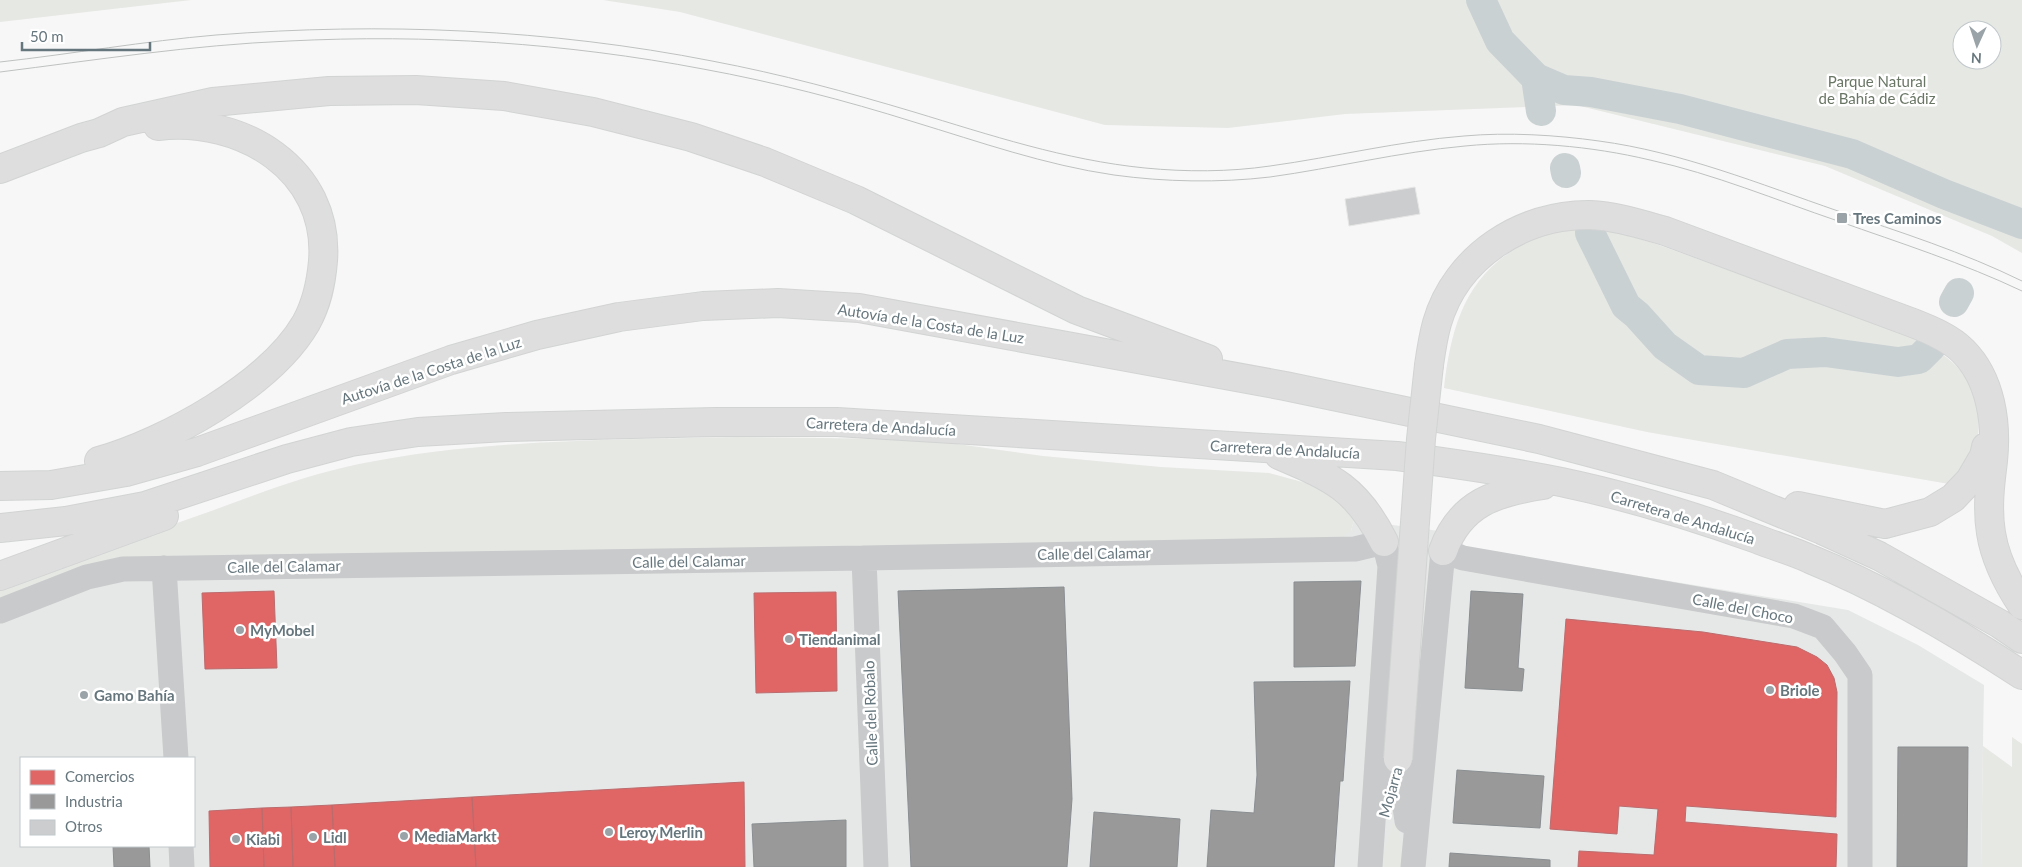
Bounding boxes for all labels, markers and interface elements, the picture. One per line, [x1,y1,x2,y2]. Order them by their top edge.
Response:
scale bar [22,20,150,52]
north arrow [1952,20,2002,70]
text: 50 m [30,27,64,45]
text: N [1970,50,1982,67]
park label: Parque Natural de Bahía de Cádiz [1819,72,1936,107]
place label: Tres Caminos [1853,209,1942,227]
marker: Tres Caminos [1835,211,1849,225]
street label: Autovía de la Costa de la Luz [836,299,1026,347]
street label: Autovía de la Costa de la Luz [339,332,524,408]
street label: Carretera de Andalucía [806,413,956,439]
street label: Carretera de Andalucía [1210,436,1360,462]
street label: Carretera de Andalucía [1609,486,1757,548]
street label: Calle del Calamar [1037,543,1152,563]
street label: Calle del Calamar [632,551,747,571]
street label: Calle del Calamar [227,556,342,576]
street label: Calle del Choco [1691,589,1795,627]
place label: MyMobel [250,621,315,639]
marker: MyMobel [234,624,246,636]
place label: Tiendanimal [799,630,881,648]
marker: Tiendanimal [783,633,795,645]
street label: Calle del Róbalo [859,660,881,766]
place label: Briole [1780,681,1820,699]
marker: Briole [1764,684,1776,696]
place label: Gamo Bahía [94,686,175,704]
marker: Gamo Bahía [78,689,90,701]
legend [20,757,195,847]
street label: Mojarra [1374,765,1406,819]
text: Comercios [65,767,135,785]
text: Industria [65,792,123,810]
text: Otros [65,817,103,835]
place label: Leroy Merlin [619,823,703,841]
marker: Leroy Merlin [603,826,615,838]
place label: MediaMarkt [414,827,497,845]
place label: Lidl [323,828,347,846]
place label: Kiabi [246,830,280,848]
marker: MediaMarkt [398,830,410,842]
marker: Lidl [307,831,319,843]
marker: Kiabi [230,833,242,845]

